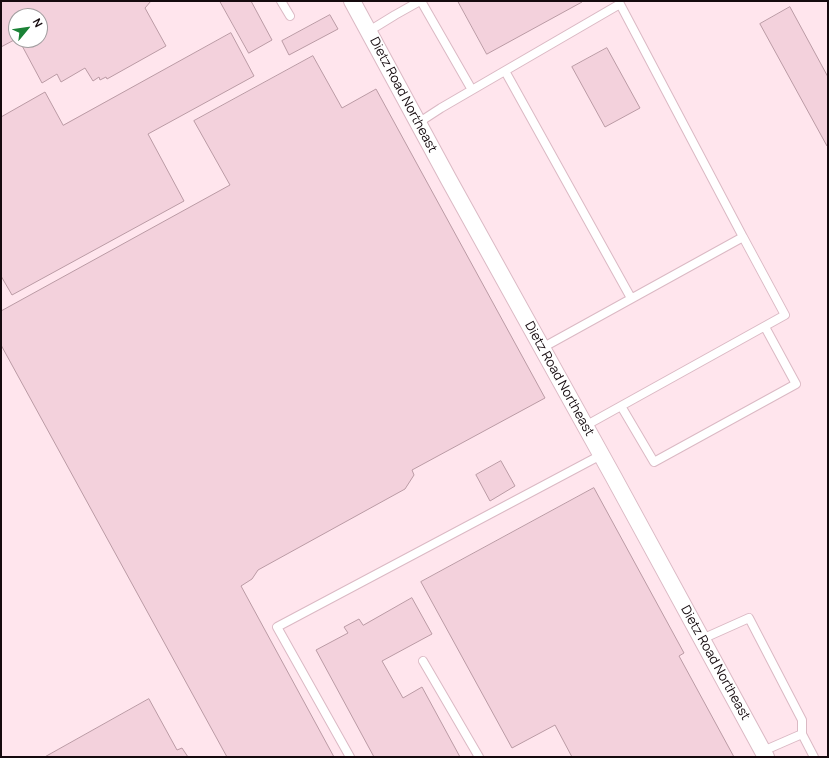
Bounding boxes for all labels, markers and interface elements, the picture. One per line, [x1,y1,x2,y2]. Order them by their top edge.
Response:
north arrow [8,8,48,48]
text: N [30,15,47,30]
street label: Dietz Road Northeast [366,35,440,155]
street label: Dietz Road Northeast [521,319,597,439]
street label: Dietz Road Northeast [677,603,753,723]

